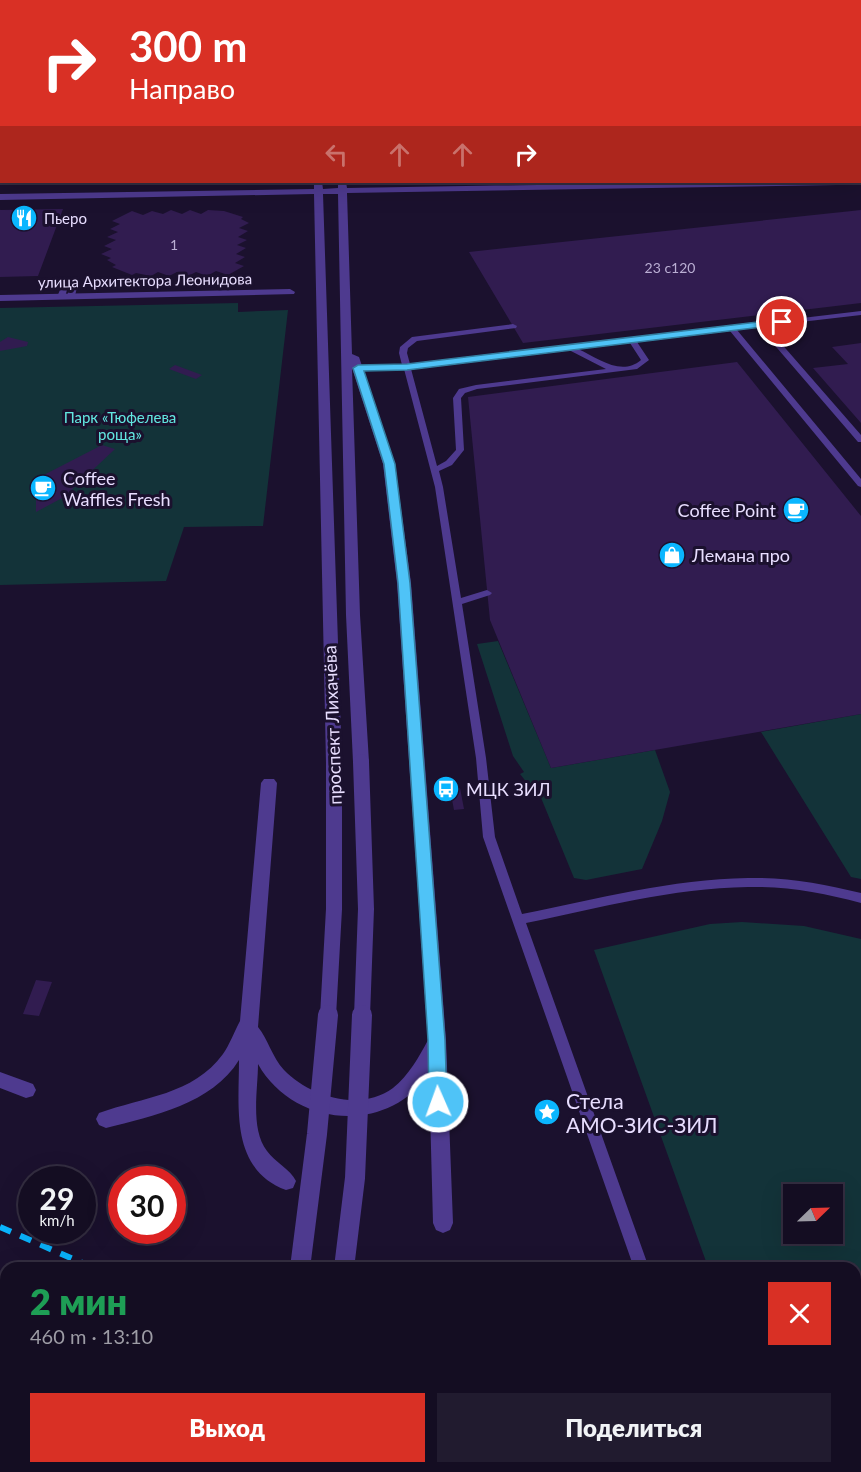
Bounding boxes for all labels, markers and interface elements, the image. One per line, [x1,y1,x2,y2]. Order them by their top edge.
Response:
text: 300 m [129,21,247,71]
icon: right [30,24,108,102]
text: Направо [129,72,235,105]
icon: left [320,138,353,171]
icon: ahead [383,138,416,171]
icon: ahead [446,138,479,171]
icon: right [509,138,542,171]
restaurant icon: Пьеро [9,203,39,233]
place label: Пьеро [44,209,87,227]
house number: 1 [170,236,178,253]
house number: 23 с120 [645,259,695,276]
street label: улица Архитектора Леонидова [38,269,252,291]
pin [756,296,807,347]
icon: arrive [765,305,798,338]
park label: Парк «Тюфелева роща» [64,408,176,443]
place label: Coffee Waffles Fresh [63,467,171,510]
cafe icon: Coffee Waffles Fresh [28,473,58,503]
cafe icon: Coffee Point [781,495,811,525]
place label: Coffee Point [678,499,777,521]
shop icon: Лемана про [657,540,687,570]
place label: Лемана про [691,544,790,566]
street label: проспект Лихачёва [318,645,346,805]
bus stop icon: МЦК ЗИЛ [431,774,461,804]
place label: МЦК ЗИЛ [466,778,551,800]
position arrow [406,1070,470,1134]
place label: Стела АМО-ЗИС-ЗИЛ [566,1088,718,1137]
place icon: Стела АМО-ЗИС-ЗИЛ [532,1097,562,1127]
speed limit sign: 30 [108,1166,186,1244]
text: 29 [40,1180,74,1216]
north arrow [783,1184,843,1244]
map controls [783,1184,843,1244]
text: km/h [39,1211,75,1229]
text: 2 мин [30,1279,127,1323]
button: close [768,1282,831,1345]
text: 460 m · 13:10 [30,1324,153,1348]
button: Выход [30,1393,425,1462]
button: Поделиться [437,1393,831,1462]

